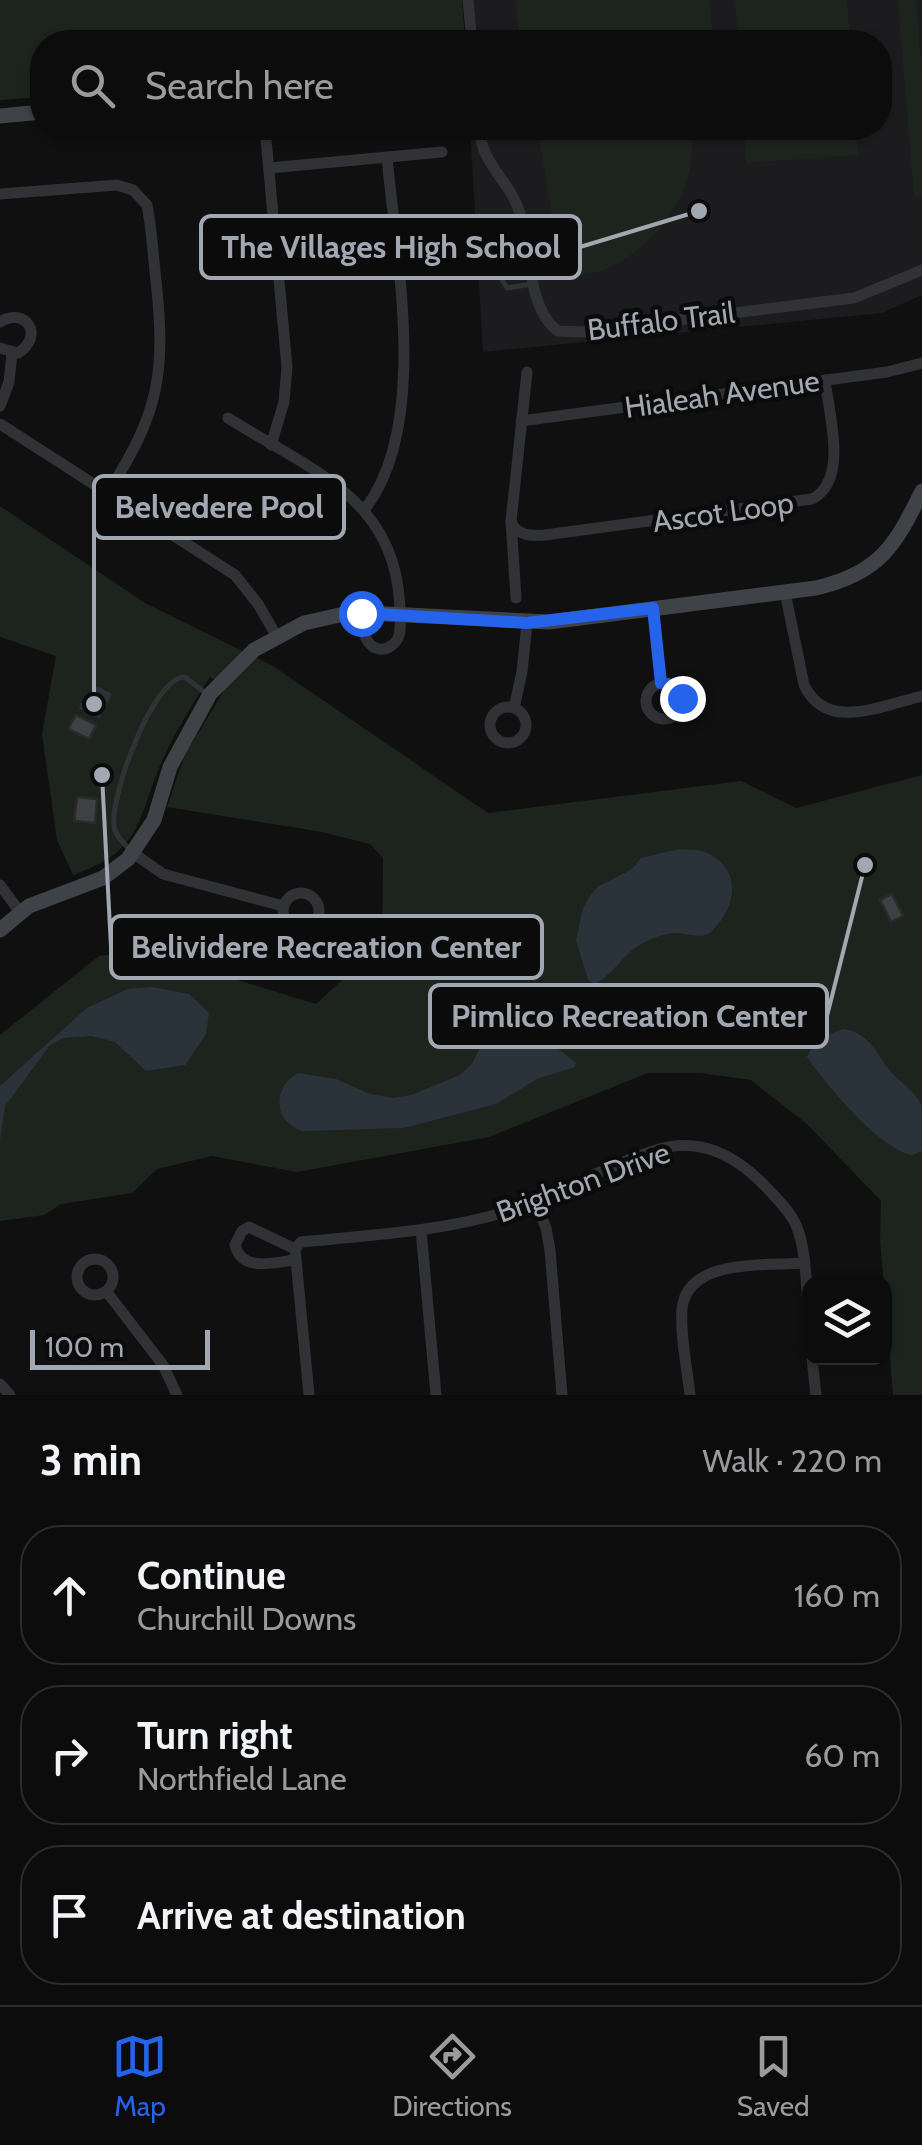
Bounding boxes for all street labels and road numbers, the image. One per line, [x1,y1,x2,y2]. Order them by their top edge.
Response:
street label: Buffalo Trail [585,294,737,348]
street label: Hialeah Avenue [622,362,822,426]
street label: Ascot Loop [650,484,796,540]
street label: Brighton Drive [491,1134,675,1230]

